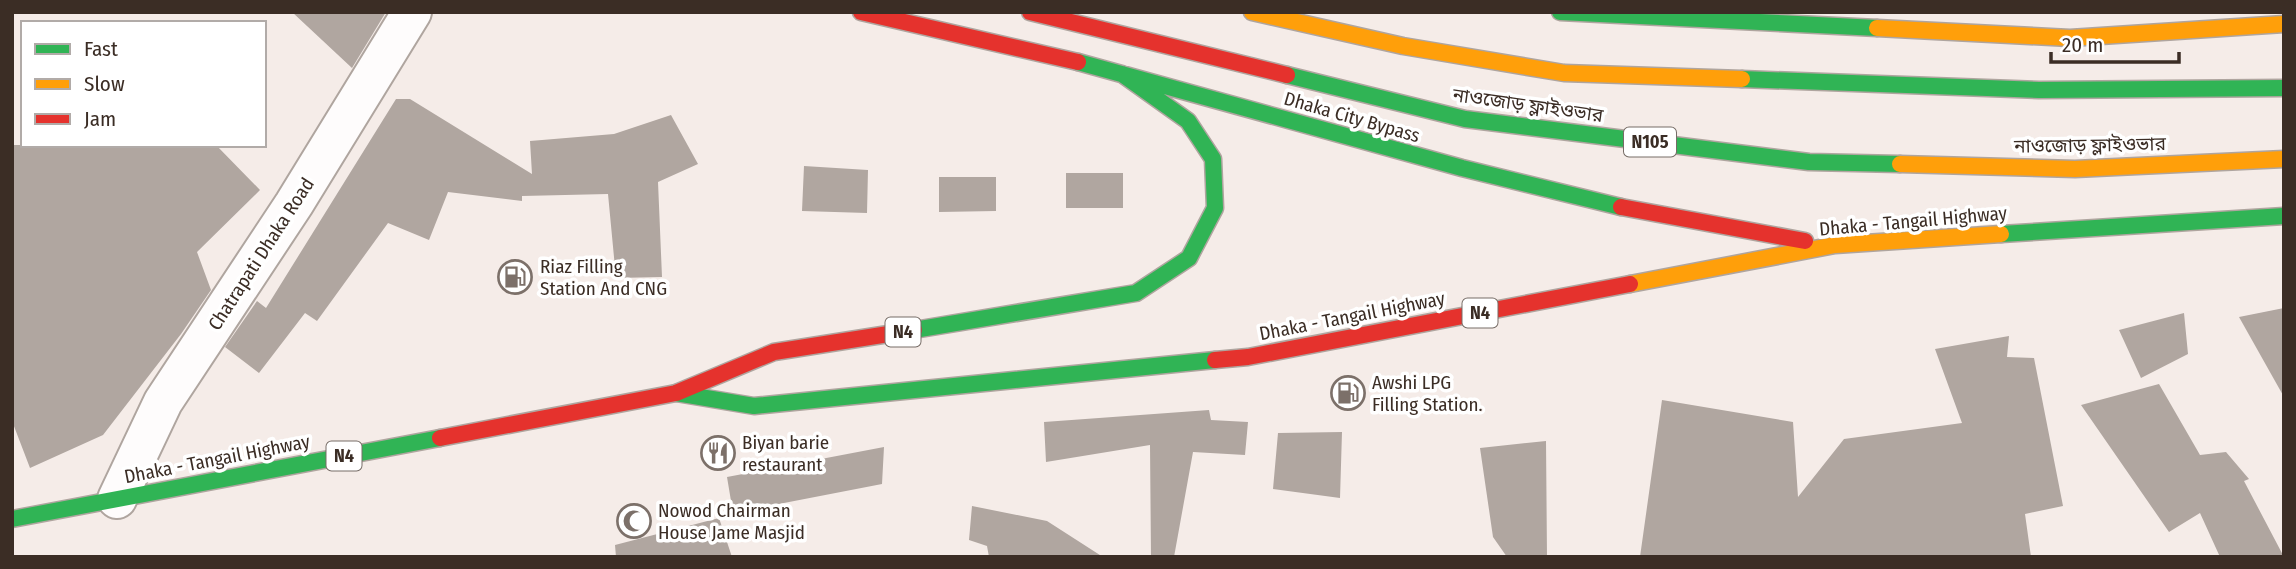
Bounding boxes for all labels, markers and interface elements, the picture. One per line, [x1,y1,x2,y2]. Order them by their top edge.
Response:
legend [21,21,266,147]
scale bar [2051,21,2179,65]
text: 20 m [2062,32,2103,58]
text: Fast [84,36,118,62]
text: Slow [84,71,125,97]
street label: নাওজোড় ফ্লাইওভার [1450,83,1605,127]
street label: Dhaka City Bypass [1281,87,1423,147]
text: Jam [84,106,116,132]
road number: N105 [1624,127,1676,156]
street label: নাওজোড় ফ্লাইওভার [2013,132,2167,158]
street label: Chatrapati Dhaka Road [203,173,319,335]
street label: Dhaka - Tangail Highway [1818,201,2008,241]
place label: Riaz Filling Station And CNG [540,255,667,300]
fuel station icon: Riaz Filling Station And CNG [496,258,534,296]
street label: Dhaka - Tangail Highway [1257,287,1447,345]
road number: N4 [1462,298,1498,328]
road number: N4 [886,318,920,346]
place label: Awshi LPG Filling Station. [1372,371,1483,416]
fuel station icon: Awshi LPG Filling Station. [1329,374,1367,412]
street label: Dhaka - Tangail Highway [122,430,312,488]
place label: Biyan barie restaurant [742,431,829,476]
restaurant icon: Biyan barie restaurant [699,434,737,472]
road number: N4 [326,442,362,470]
place label: Nowod Chairman House Jame Masjid [658,499,805,544]
mosque icon: Nowod Chairman House Jame Masjid [615,502,653,540]

